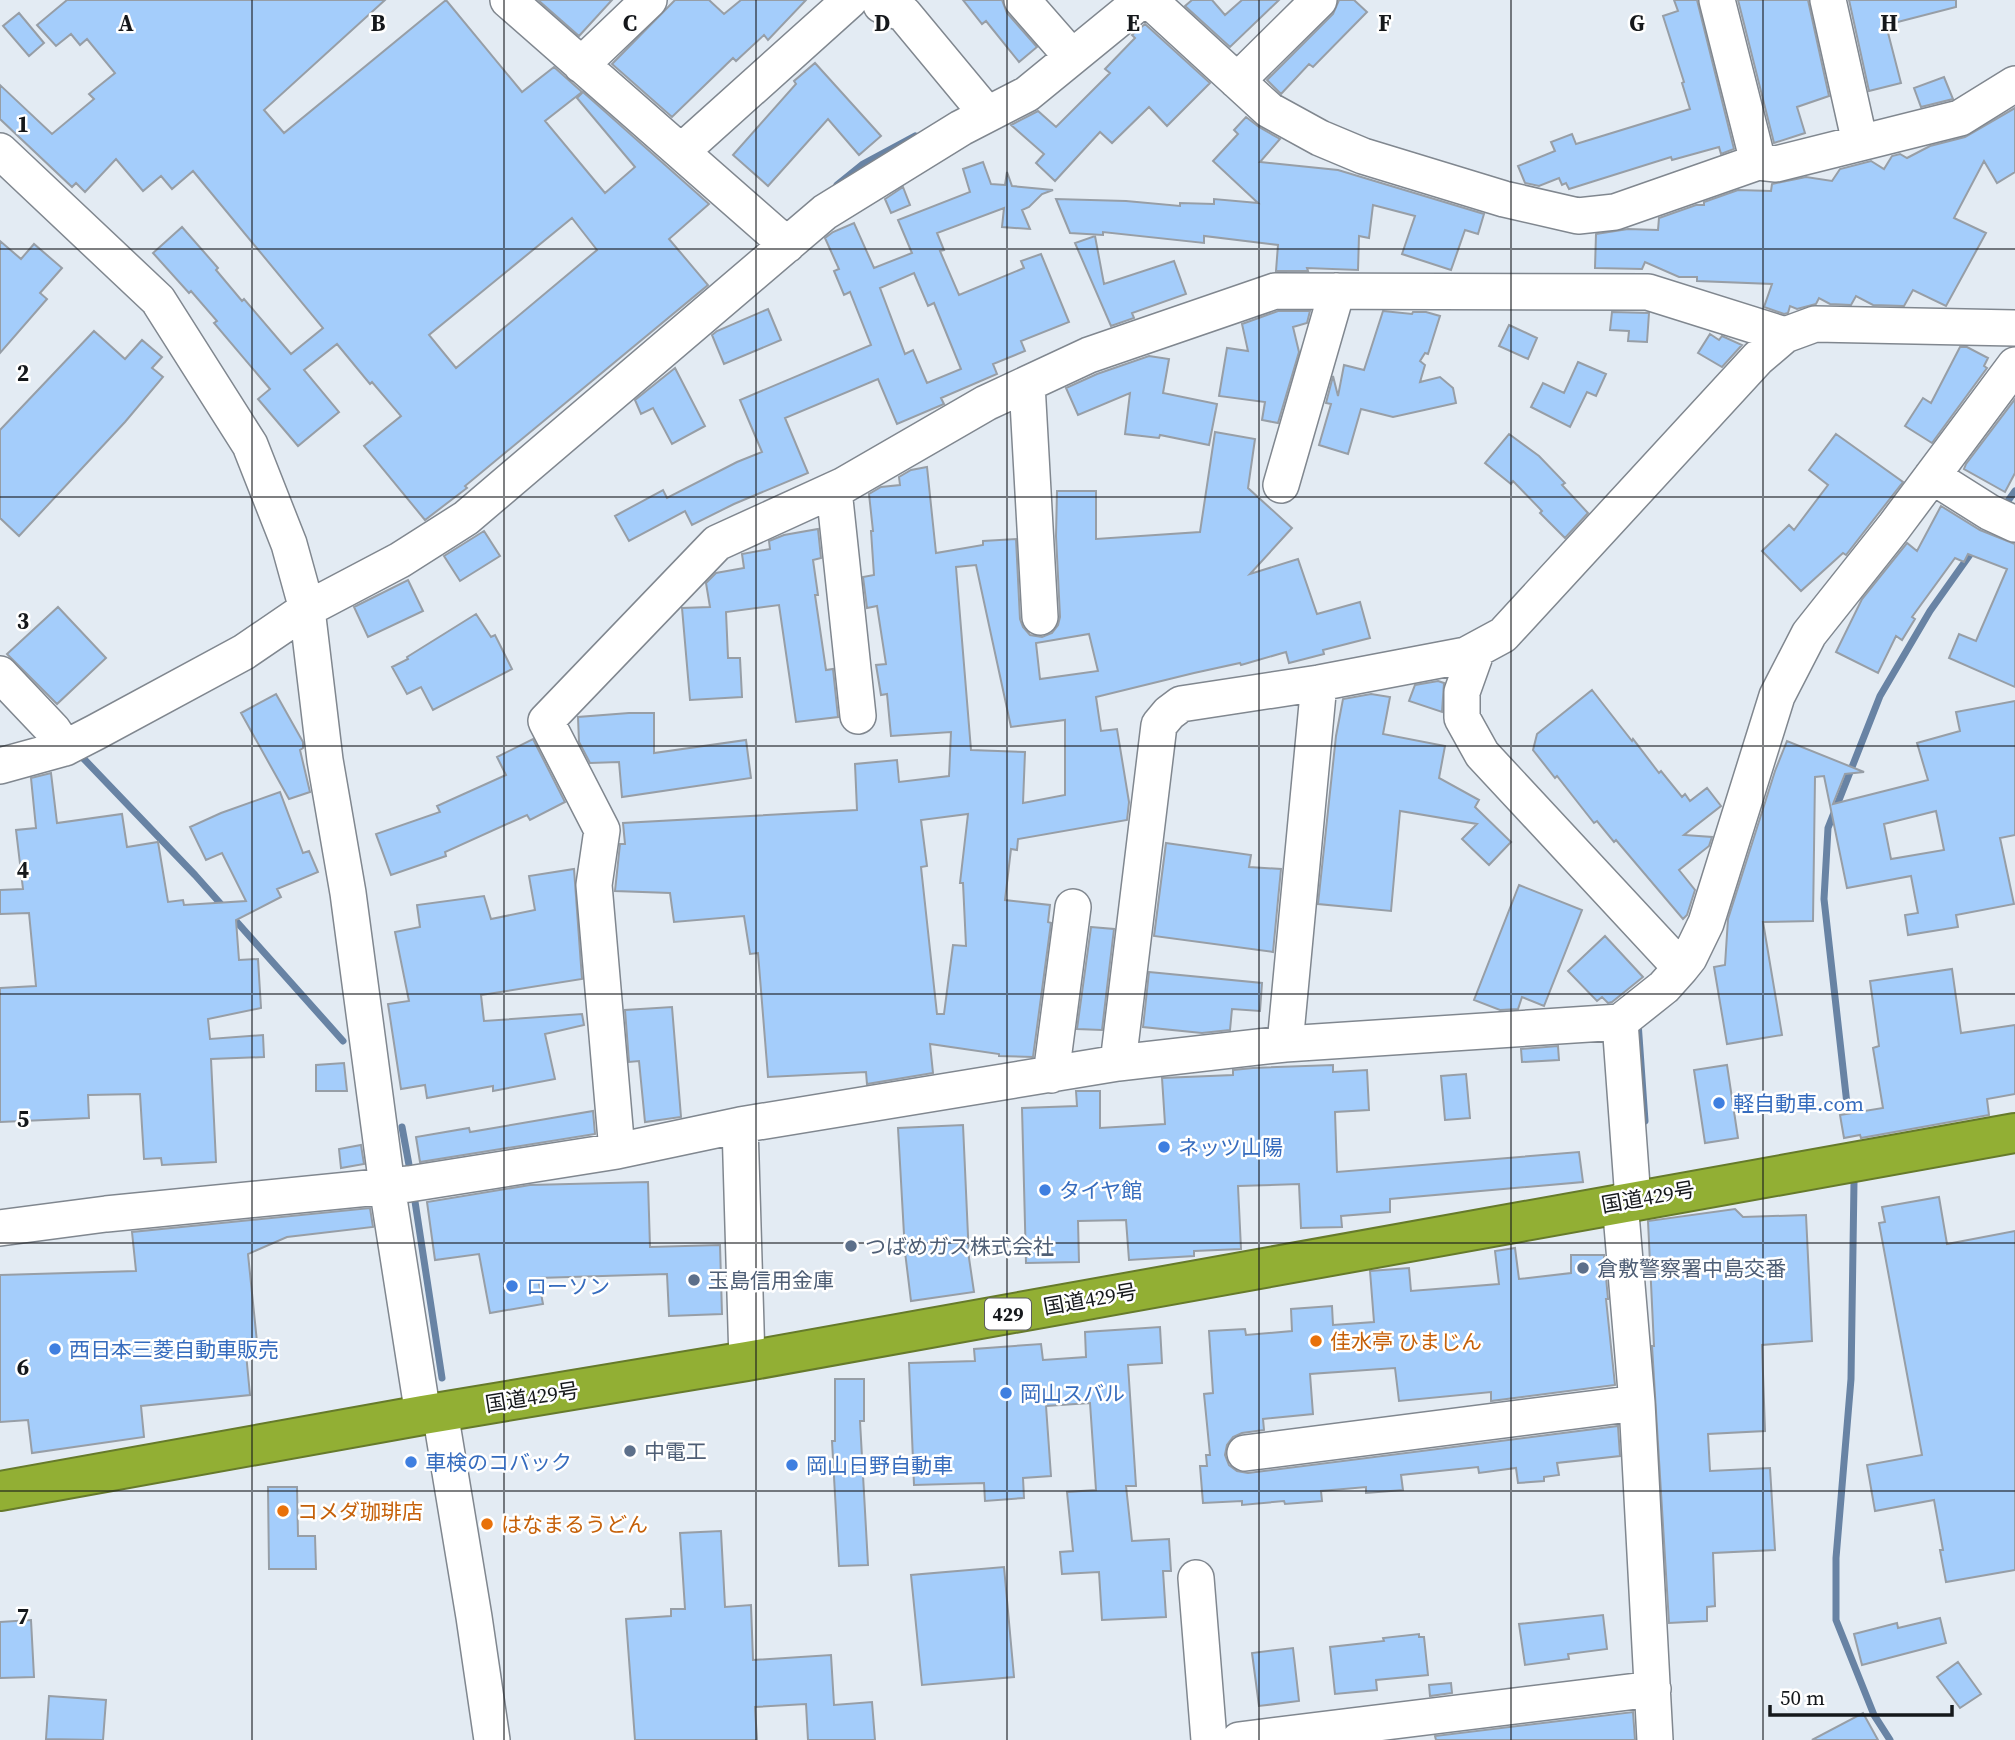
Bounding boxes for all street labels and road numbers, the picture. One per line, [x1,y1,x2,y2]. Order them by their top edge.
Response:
street label: 国道429号 [1599,1175,1697,1219]
street label: 国道429号 [1041,1277,1139,1321]
road number: 429 [985,1298,1031,1330]
street label: 国道429号 [483,1375,581,1419]

